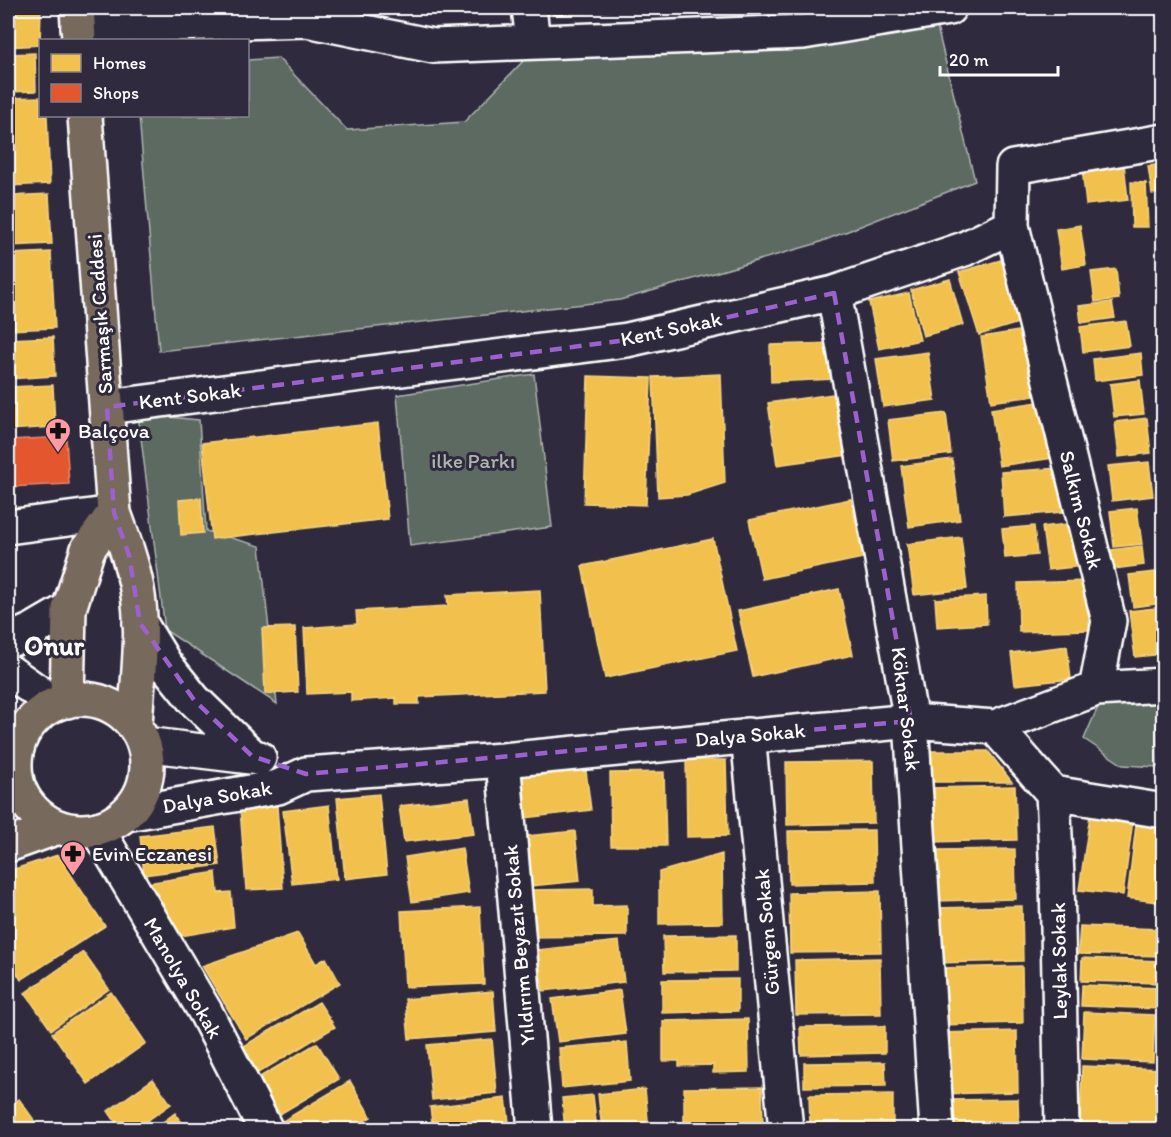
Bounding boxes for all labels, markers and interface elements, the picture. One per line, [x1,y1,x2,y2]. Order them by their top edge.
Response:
legend [39,39,249,117]
scale bar [940,39,1058,77]
text: 20 m [949,49,989,71]
text: Homes [93,52,146,74]
text: Shops [93,82,139,104]
street label: Sarmaşık Caddesi [81,233,118,395]
street label: Kent Sokak [618,306,724,351]
street label: Kent Sokak [137,377,243,414]
pharmacy icon: Balçova [43,416,73,454]
place label: Balçova [78,418,150,443]
park label: ilke Parkı [431,448,515,473]
street label: Salkım Sokak [1055,448,1108,572]
district label: Onur [24,629,85,662]
street label: Köknar Sokak [886,645,927,773]
street label: Dalya Sokak [694,717,806,752]
street label: Dalya Sokak [160,775,274,818]
pharmacy icon: Evin Eczanesi [58,839,88,877]
place label: Evin Eczanesi [92,841,212,866]
street label: Yıldırım Beyazıt Sokak [497,844,540,1046]
street label: Gürgen Sokak [749,868,784,996]
street label: Leylak Sokak [1045,902,1072,1020]
street label: Manolya Sokak [139,913,228,1043]

